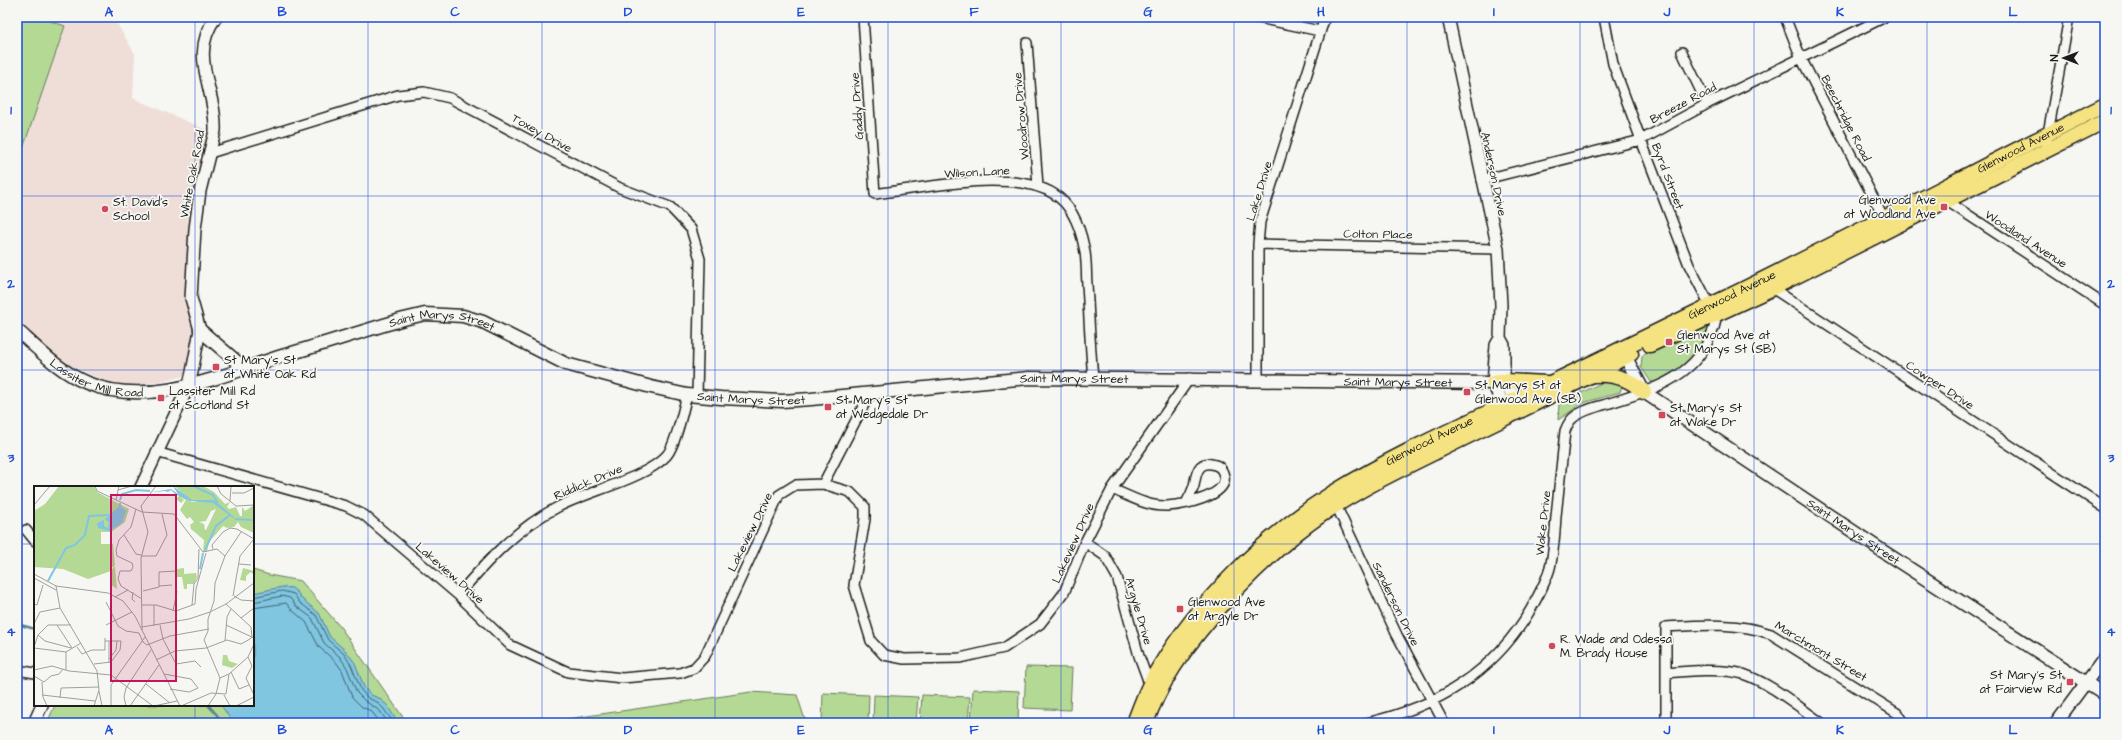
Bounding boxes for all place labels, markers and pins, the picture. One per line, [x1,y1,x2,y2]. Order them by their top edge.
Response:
place label: Glenwood Ave at Woodland Ave [1844,192,1937,223]
place label: St. David's School [113,194,168,225]
marker: Glenwood Ave at Woodland Ave [1939,202,1949,212]
marker: St. David's School [100,204,110,214]
place label: Glenwood Ave at St Marys St (SB) [1677,327,1776,359]
marker: Glenwood Ave at St Marys St (SB) [1664,337,1674,347]
place label: St Mary's St at White Oak Rd [224,352,316,383]
marker: St Mary's St at White Oak Rd [211,362,221,372]
place label: St Marys St at Glenwood Ave (SB) [1475,377,1581,408]
place label: Lassiter Mill Rd at Scotland St [169,383,255,414]
marker: St Marys St at Glenwood Ave (SB) [1462,387,1472,397]
place label: St Mary's St at Wedgedale Dr [836,392,929,424]
marker: Lassiter Mill Rd at Scotland St [156,393,166,403]
place label: St Mary's St at Wake Dr [1670,400,1742,431]
marker: St Mary's St at Wedgedale Dr [823,402,833,412]
marker: St Mary's St at Wake Dr [1657,410,1667,420]
place label: Glenwood Ave at Argyle Dr [1188,594,1266,626]
marker: Glenwood Ave at Argyle Dr [1175,604,1185,614]
place label: R. Wade and Odessa M. Brady House [1560,631,1672,663]
marker: R. Wade and Odessa M. Brady House [1547,641,1557,651]
place label: St Mary's St at Fairview Rd [1980,667,2062,698]
marker: St Mary's St at Fairview Rd [2065,677,2075,687]

